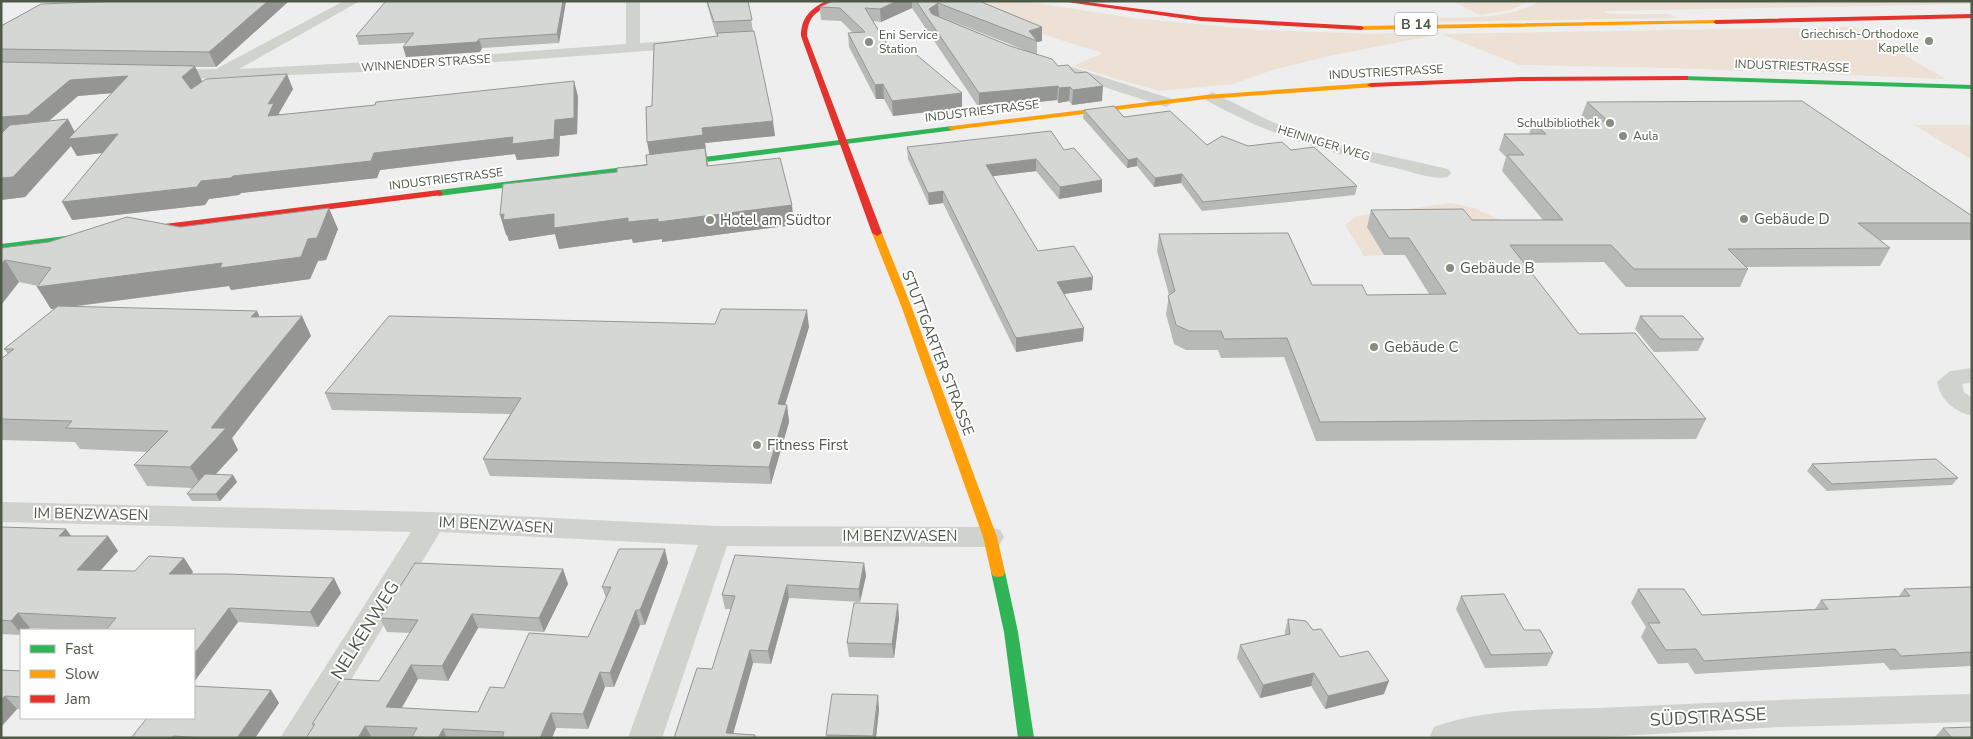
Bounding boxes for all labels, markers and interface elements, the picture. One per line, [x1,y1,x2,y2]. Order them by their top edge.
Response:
road number: B 14 [1395,12,1437,36]
place label: Griechisch-Orthodoxe Kapelle [1801,26,1919,56]
place label: Eni Service Station [879,27,938,57]
marker: Griechisch-Orthodoxe Kapelle [1923,35,1935,47]
marker: Eni Service Station [863,36,875,48]
street label: WINNENDER STRASSE [361,50,491,76]
street label: INDUSTRIESTRASSE [1734,56,1850,76]
street label: INDUSTRIESTRASSE [1328,61,1444,83]
street label: INDUSTRIESTRASSE [924,96,1040,126]
place label: Schulbibliothek [1517,115,1601,131]
marker: Schulbibliothek [1604,117,1616,129]
street label: HEININGER WEG [1276,121,1372,165]
place label: Aula [1633,128,1658,144]
marker: Aula [1617,130,1629,142]
street label: INDUSTRIESTRASSE [388,164,504,194]
place label: Gebäude D [1754,209,1830,229]
place label: Hotel am Südtor [720,210,832,230]
marker: Gebäude D [1738,213,1750,225]
marker: Hotel am Südtor [704,214,716,226]
place label: Gebäude B [1460,258,1535,278]
marker: Gebäude B [1444,262,1456,274]
street label: STUTTGARTER STRASSE [897,267,979,439]
place label: Gebäude C [1384,337,1459,357]
marker: Gebäude C [1368,341,1380,353]
place label: Fitness First [767,435,849,455]
marker: Fitness First [751,439,763,451]
street label: IM BENZWASEN [33,503,149,525]
street label: IM BENZWASEN [438,512,554,538]
street label: IM BENZWASEN [843,526,957,546]
street label: NELKENWEG [325,576,405,684]
legend [20,629,195,719]
text: Fast [65,639,94,659]
text: Slow [65,664,100,684]
text: Jam [64,689,91,709]
street label: SÜDSTRASSE [1649,702,1767,732]

